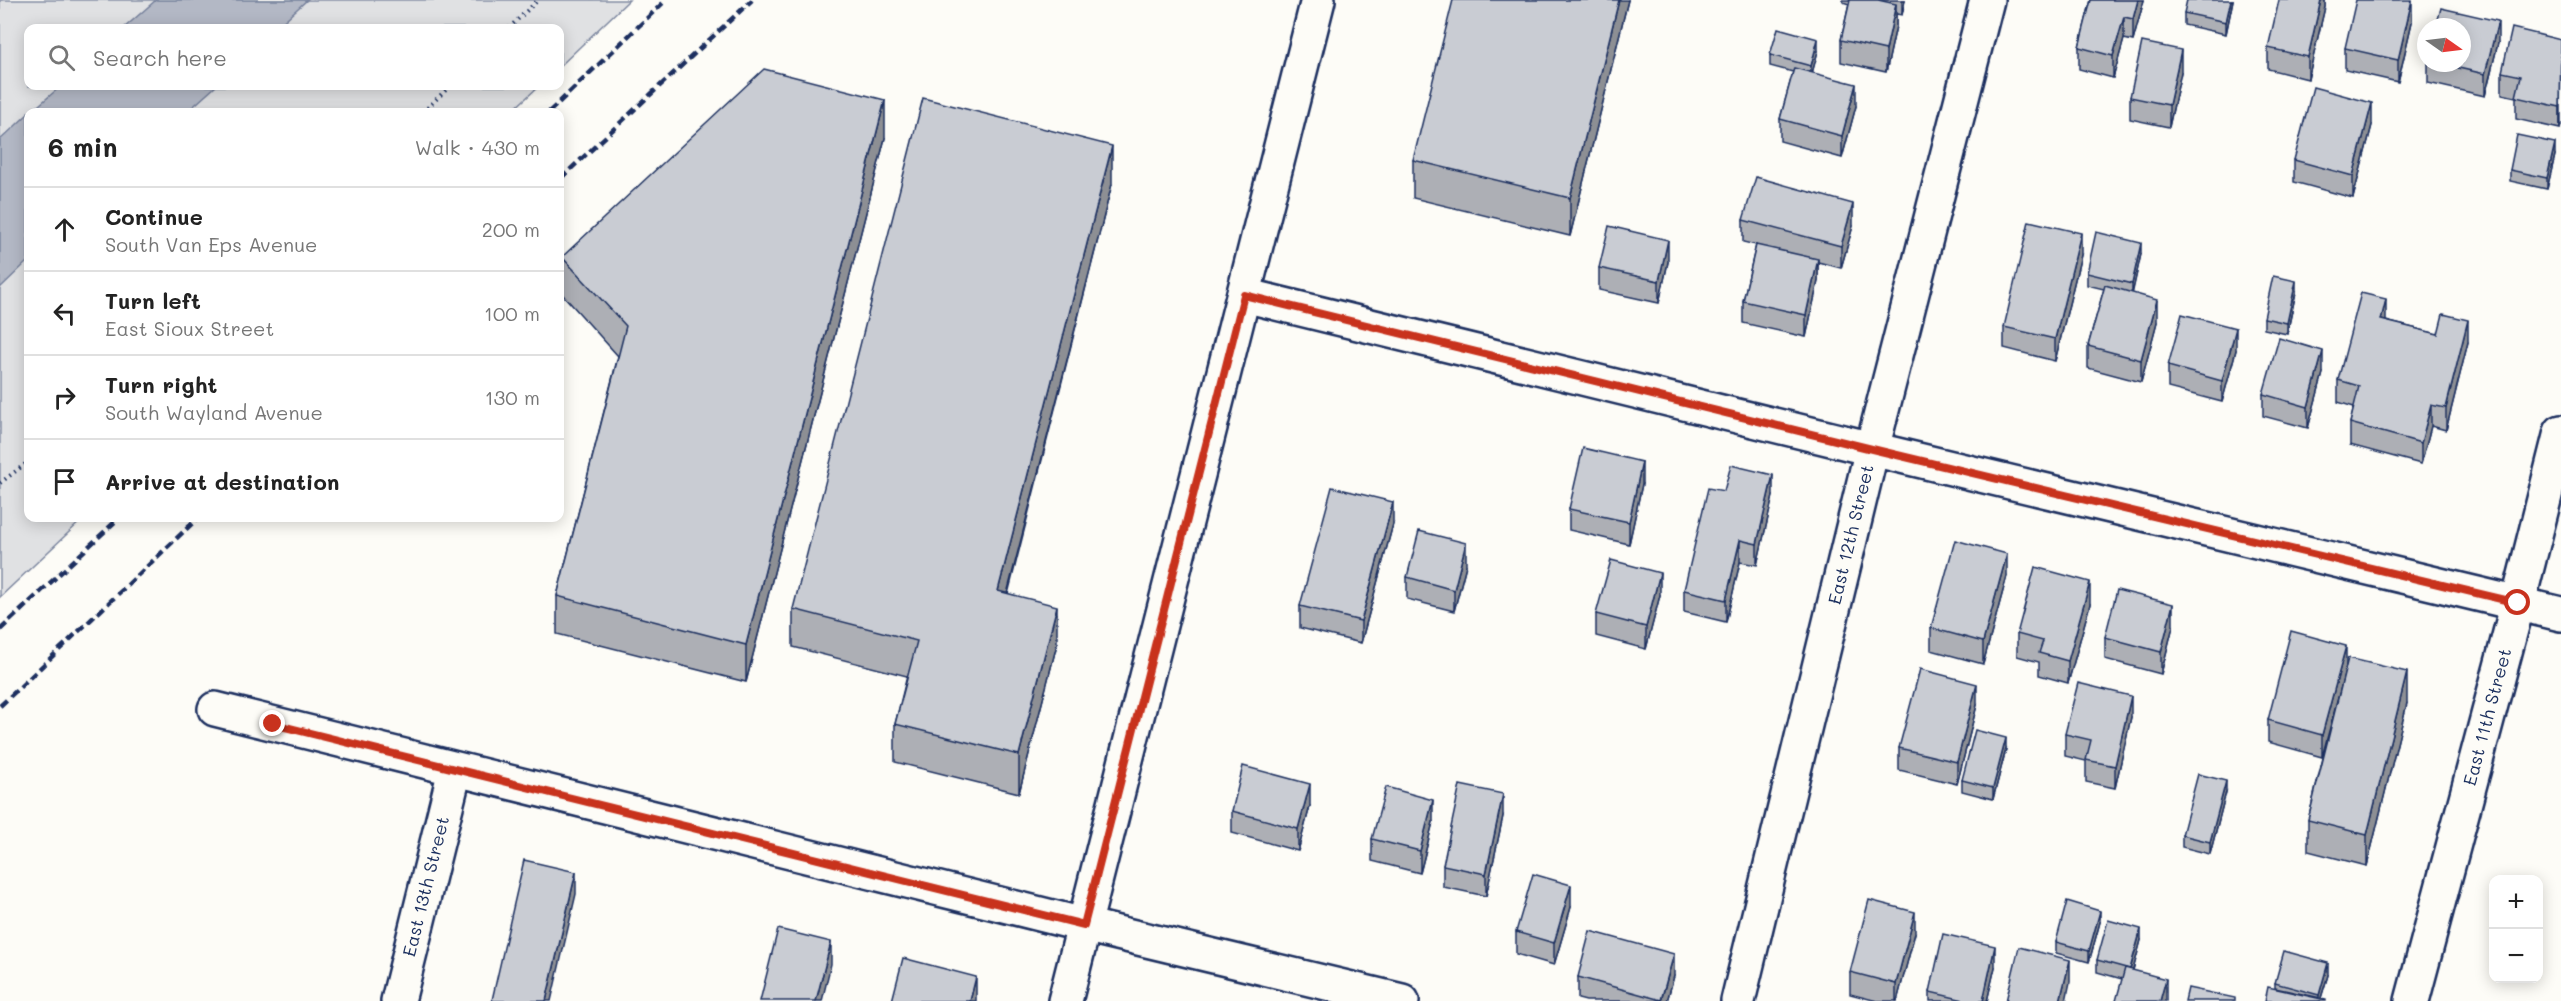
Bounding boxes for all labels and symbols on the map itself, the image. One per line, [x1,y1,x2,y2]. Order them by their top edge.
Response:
north arrow [2417,18,2471,72]
street label: East 12th Street [1822,462,1879,607]
route start [2504,589,2530,615]
street label: East 11th Street [2457,645,2516,788]
route end [259,710,285,736]
street label: East 13th Street [396,814,454,959]

